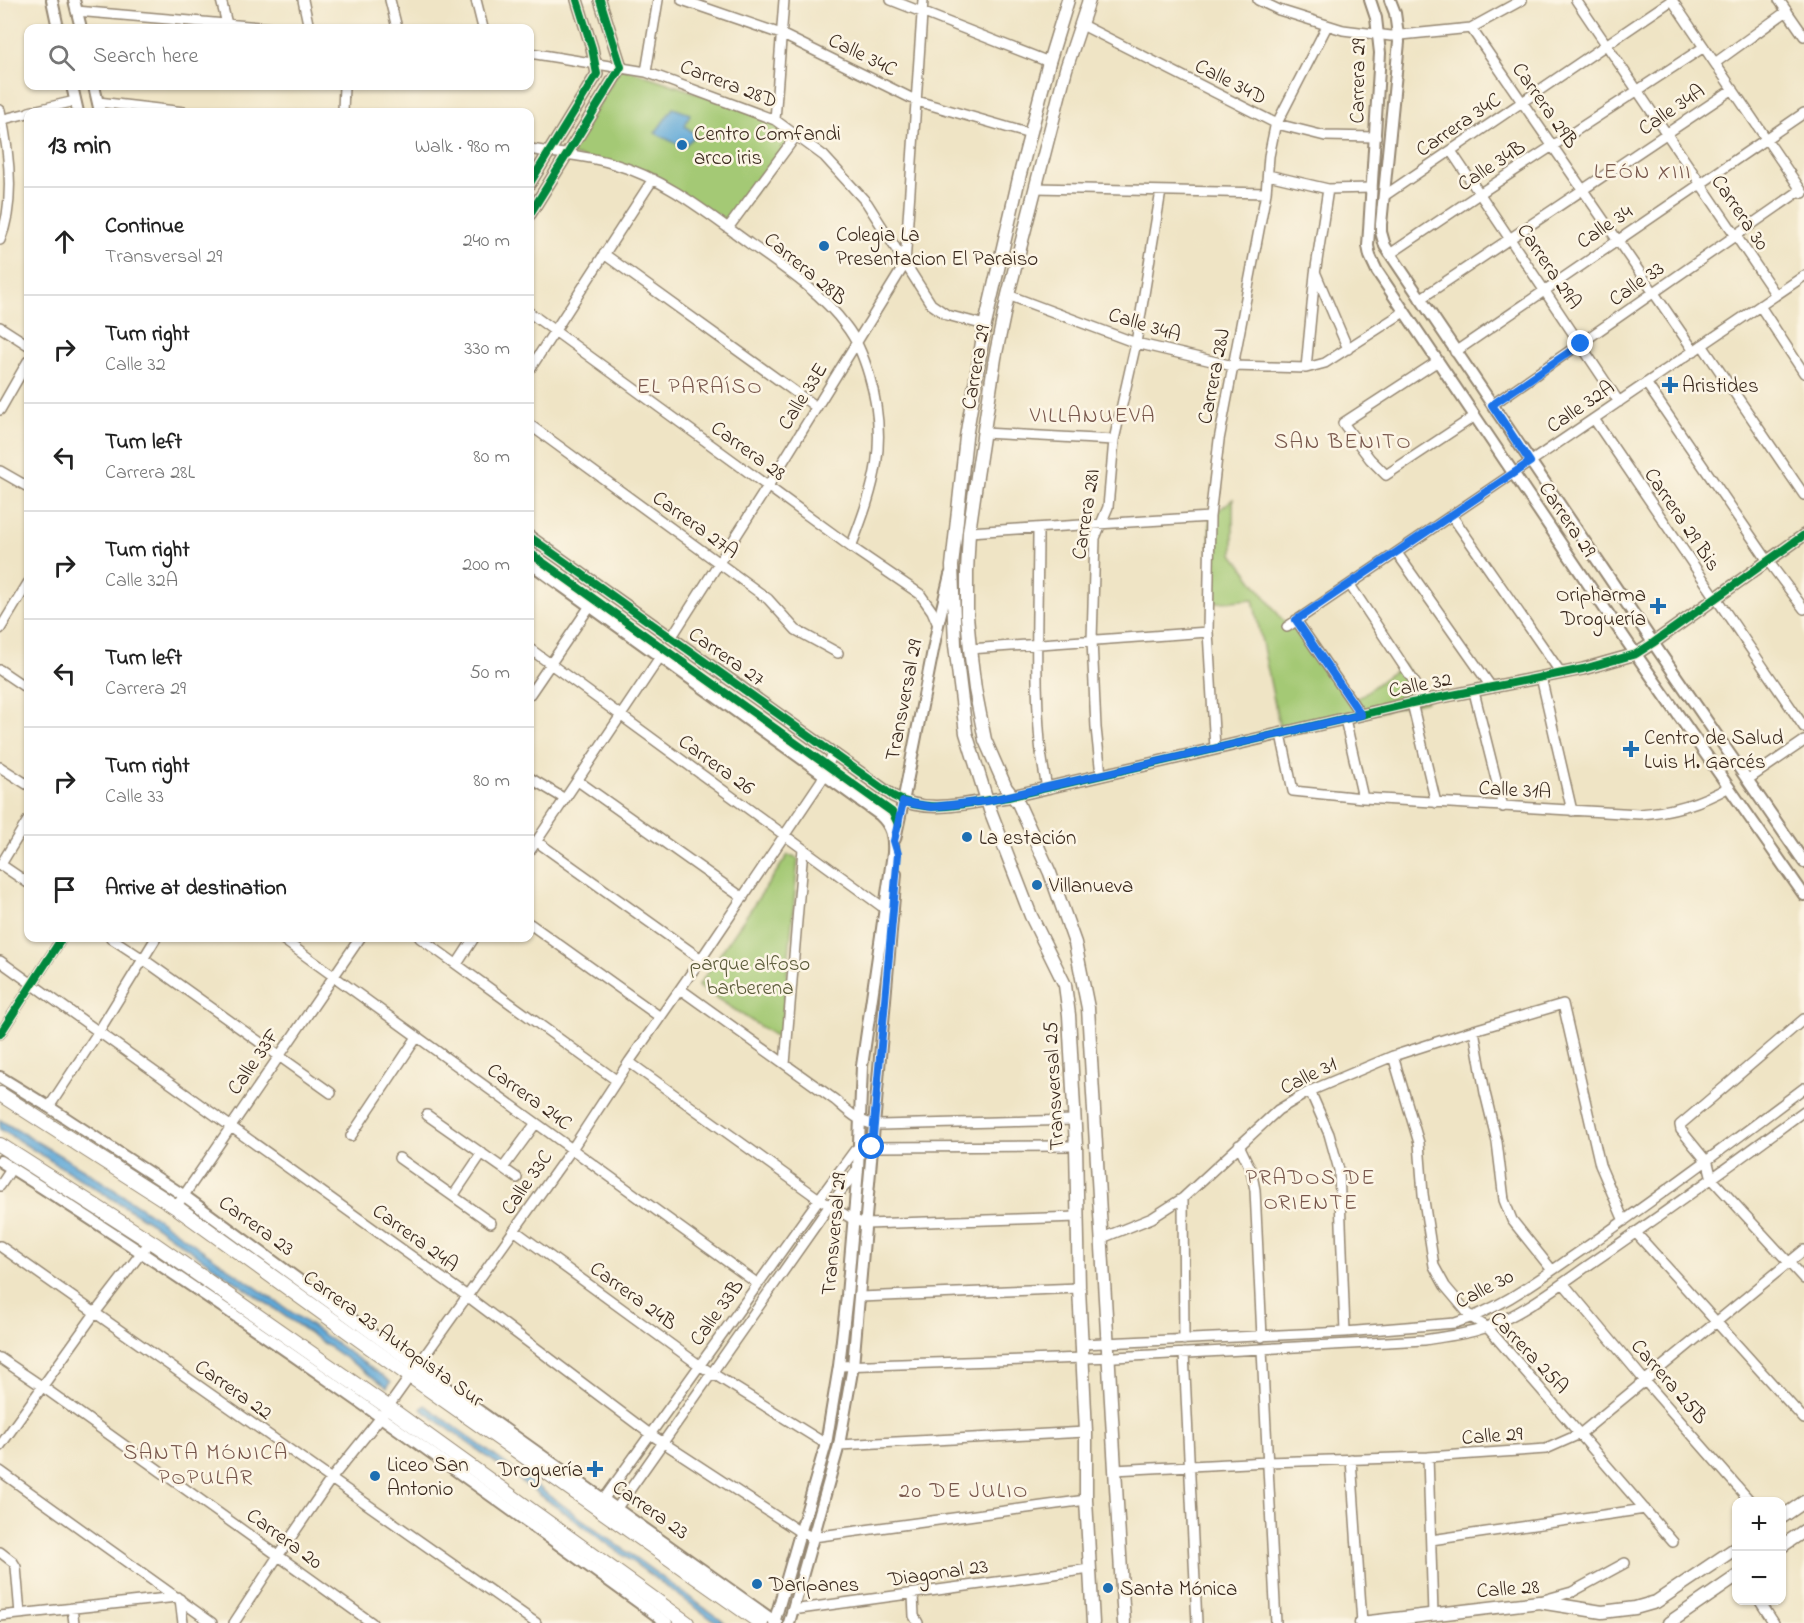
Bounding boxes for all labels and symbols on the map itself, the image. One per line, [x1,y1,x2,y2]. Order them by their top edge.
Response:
street label: Calle 34C [823,26,902,85]
street label: Carrera 29 [1343,38,1375,124]
street label: Calle 34D [1189,52,1271,114]
street label: Carrera 28D [675,53,781,117]
street label: Carrera 29B [1504,57,1585,155]
street label: Calle 34A [1633,77,1712,144]
street label: Carrera 34C [1410,86,1508,165]
place label: Centro Comfandi arco iris [694,120,841,174]
street label: Calle 34B [1452,133,1532,200]
marker: Centro Comfandi arco iris [675,138,689,152]
district label: LEÓN XIII [1594,157,1692,189]
street label: Carrera 30 [1703,169,1776,257]
street label: Calle 34 [1571,198,1639,257]
street label: Carrera 29A [1508,218,1588,316]
place label: Colegia La Presentacion El Paraiso [836,221,1038,275]
street label: Carrera 28B [756,226,853,313]
marker: Colegia La Presentacion El Paraiso [817,239,831,253]
street label: Calle 33 [1603,255,1671,315]
street label: Calle 34A [1104,301,1185,351]
street label: Carrera 29 [955,322,999,412]
street label: Carrera 28J [1191,326,1239,427]
route end [1567,330,1593,356]
street label: Calle 33E [771,357,836,437]
district label: EL PARAÍSO [637,372,763,404]
place label: Aristides [1682,372,1759,402]
street label: Calle 32A [1541,374,1621,442]
marker: Aristides [1663,378,1677,392]
district label: VILLANUEVA [1029,401,1156,433]
street label: Carrera 28 [704,414,792,489]
district label: SAN BENITO [1274,427,1412,459]
street label: Carrera 29 Bis [1636,462,1727,578]
street label: Carrera 28I [1065,467,1109,562]
street label: Carrera 29 [1530,476,1603,564]
street label: Carrera 27A [645,484,744,567]
place label: Oripharma Droguería [1556,581,1646,637]
marker: Oripharma Droguería [1651,599,1665,613]
street label: Carrera 27 [681,620,771,695]
street label: Transversal 29 [878,636,932,764]
street label: Calle 32 [1386,665,1455,707]
place label: Centro de Salud Luis H. Garcés [1644,724,1784,778]
street label: Carrera 26 [671,728,760,804]
marker: Centro de Salud Luis H. Garcés [1622,740,1640,758]
street label: Calle 31A [1478,774,1552,808]
place label: La estación [979,824,1076,854]
marker: La estación [960,830,974,844]
place label: Villanueva [1048,872,1133,902]
marker: Villanueva [1030,878,1044,892]
park label: parque alfoso barberena [690,950,810,1004]
street label: Transversal 25 [1037,1021,1073,1151]
street label: Calle 33F [221,1022,289,1102]
street label: Calle 31 [1275,1050,1343,1103]
street label: Carrera 24C [480,1056,578,1139]
route start [858,1133,884,1159]
street label: Calle 33C [494,1144,561,1222]
district label: PRADOS DE ORIENTE [1246,1163,1376,1220]
street label: Transversal 29 [815,1171,855,1297]
street label: Carrera 23 [212,1189,300,1264]
street label: Carrera 24A [365,1197,464,1280]
street label: Carrera 24B [583,1255,683,1339]
street label: Calle 30 [1450,1262,1519,1317]
street label: Carrera 23 Autopista Sur [296,1264,490,1416]
street label: Calle 33B [683,1274,752,1353]
street label: Carrera 25A [1482,1305,1575,1402]
street label: Carrera 25B [1623,1333,1714,1432]
street label: Carrera 22 [188,1353,278,1429]
street label: Calle 29 [1460,1420,1524,1454]
district label: SANTA MÓNICA POPULAR [123,1438,289,1495]
place label: Liceo San Antonio [387,1451,469,1505]
place label: Droguería [497,1456,583,1488]
marker: Droguería [588,1462,602,1476]
marker: Liceo San Antonio [368,1469,382,1483]
street label: Carrera 23 [605,1473,694,1548]
district label: 20 DE JULIO [899,1476,1029,1508]
street label: Carrera 20 [239,1502,328,1578]
street label: Diagonal 23 [885,1552,990,1598]
place label: Daripanes [768,1571,859,1601]
street label: Calle 28 [1476,1573,1541,1607]
place label: Santa Mónica [1120,1575,1237,1605]
marker: Daripanes [750,1577,764,1591]
marker: Santa Mónica [1101,1581,1115,1595]

